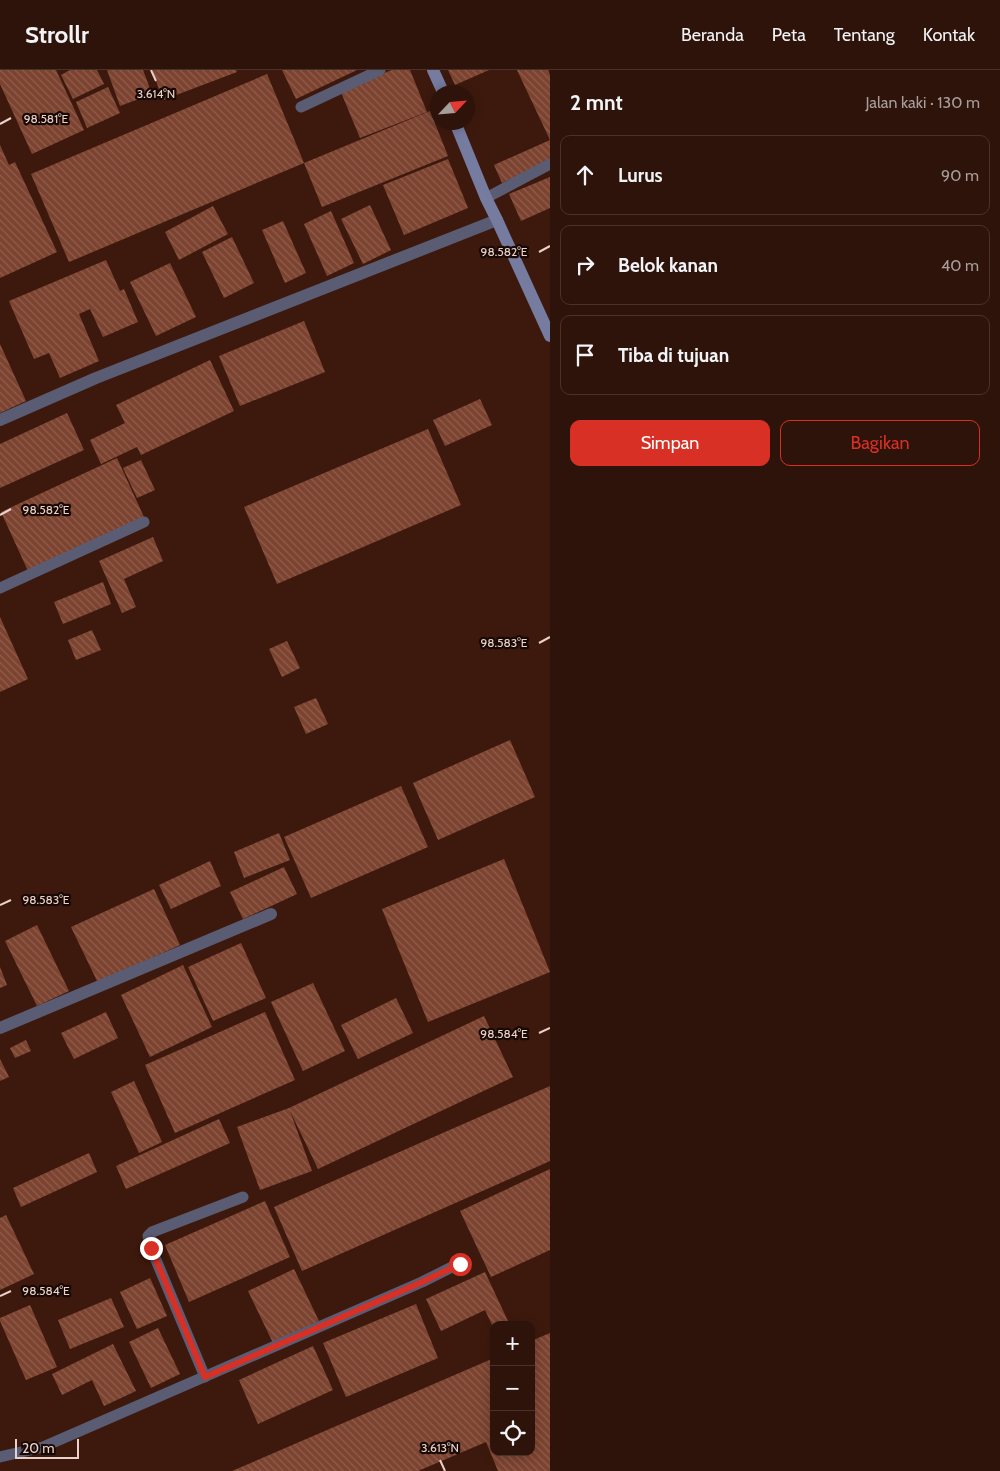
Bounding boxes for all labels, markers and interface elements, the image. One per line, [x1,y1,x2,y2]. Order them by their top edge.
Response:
text: Strollr [25,20,89,49]
text: Beranda [681,24,744,46]
text: Peta [772,24,806,46]
text: Tentang [834,24,895,46]
text: Kontak [923,24,975,46]
north arrow [430,85,475,130]
text: 3.614°N [137,86,175,101]
text: 2 mnt [570,90,623,115]
text: Jalan kaki · 130 m [865,93,980,112]
text: 98.581°E [24,111,69,126]
icon: ahead [571,161,599,189]
text: Lurus [618,164,663,187]
text: 90 m [941,166,979,185]
text: 98.582°E [481,244,528,259]
icon: right [571,251,599,279]
text: Belok kanan [618,254,718,277]
text: 40 m [941,256,979,275]
icon: arrive [571,341,599,369]
text: Tiba di tujuan [618,344,729,367]
button: Simpan [570,420,770,466]
button: Bagikan [780,420,980,466]
text: 98.582°E [23,502,70,517]
text: 98.583°E [481,635,528,650]
text: 98.583°E [23,892,70,907]
text: 98.584°E [480,1026,528,1041]
route end [140,1237,163,1260]
route start [449,1253,472,1276]
text: 98.584°E [22,1283,70,1298]
map controls [490,1321,535,1456]
button: + [490,1321,535,1366]
button: − [490,1366,535,1411]
button: locate [490,1411,535,1456]
scale bar [15,1436,79,1459]
text: 20 m [22,1439,55,1457]
text: 3.613°N [421,1440,459,1455]

